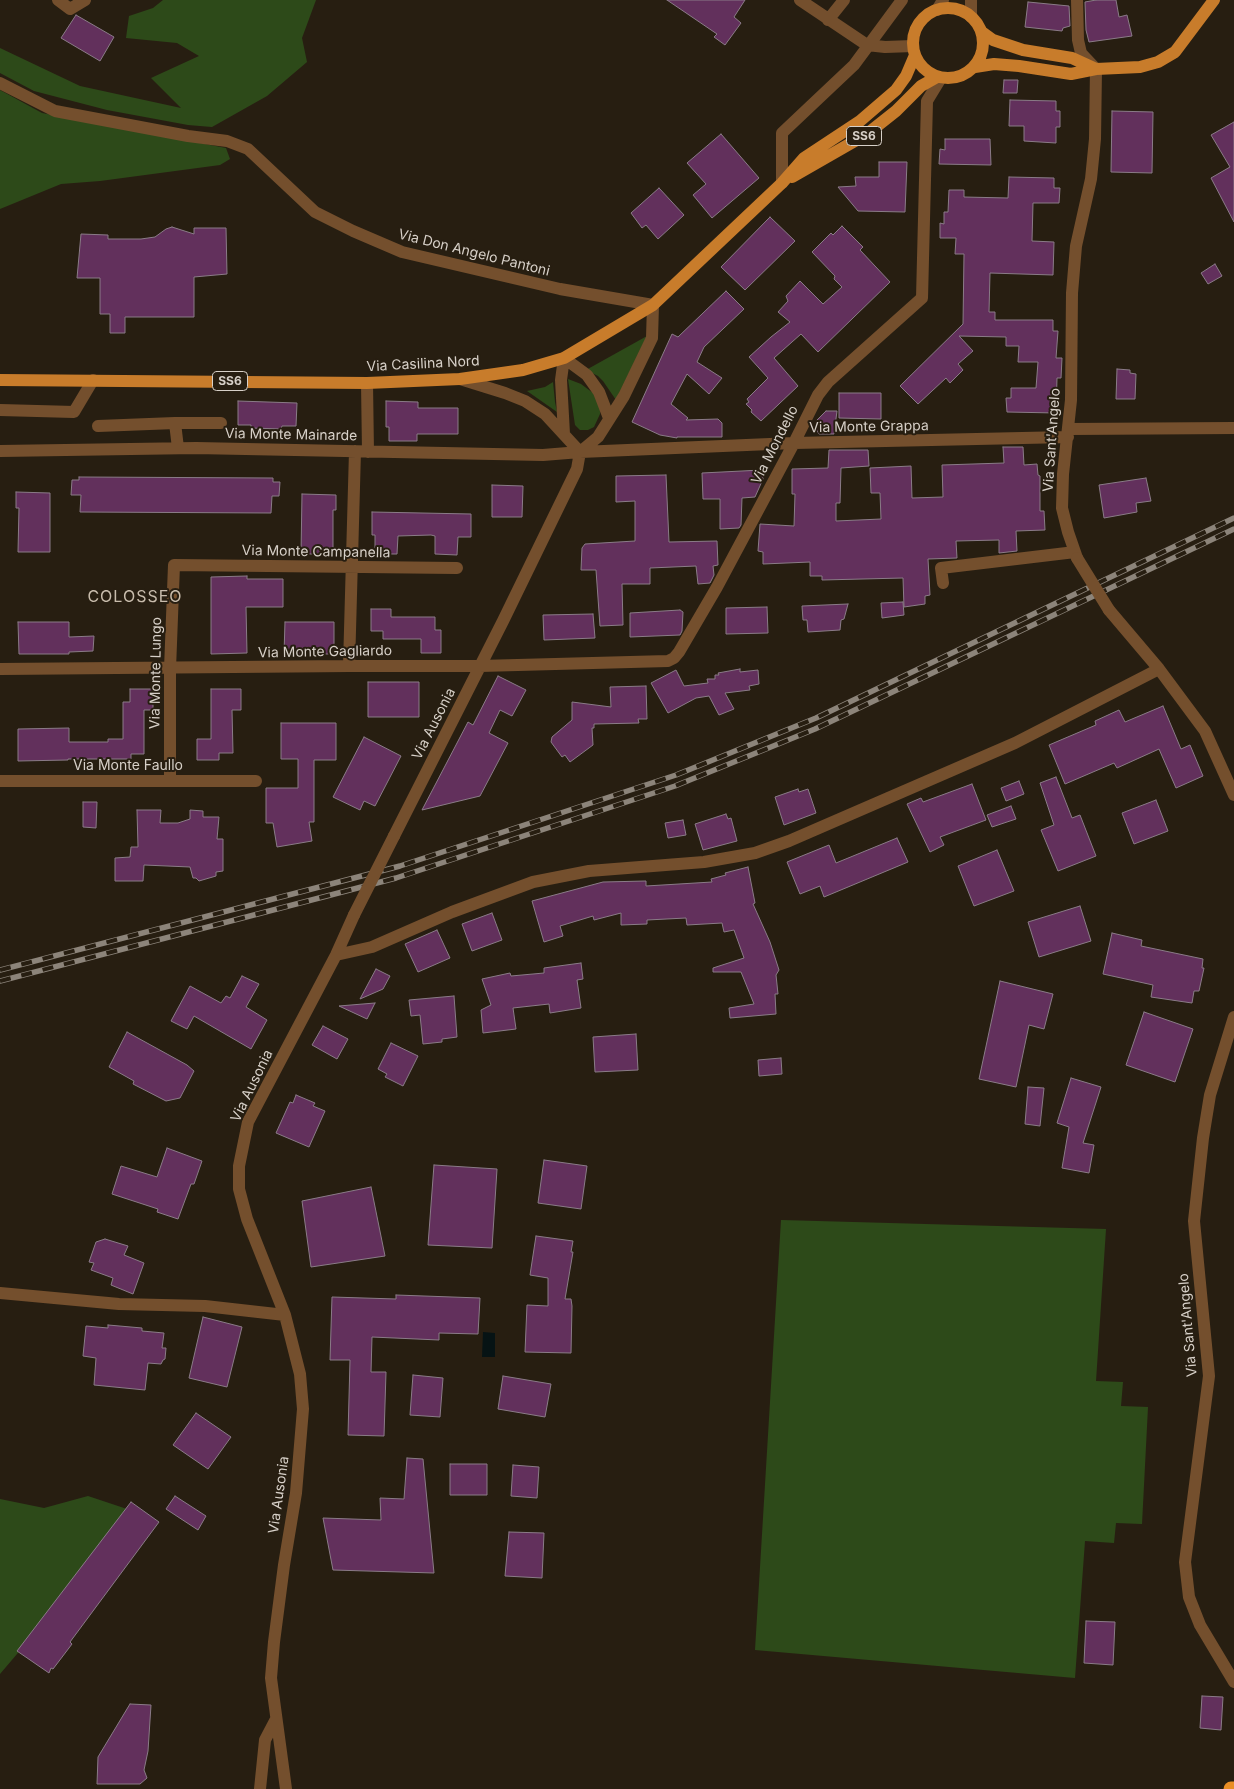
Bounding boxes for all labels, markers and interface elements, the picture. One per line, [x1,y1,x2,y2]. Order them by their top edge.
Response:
road number: SS6 [846,126,882,146]
street label: Via Don Angelo Pantoni [397,226,551,280]
street label: Via Casilina Nord [366,353,480,375]
road number: SS6 [212,372,248,391]
street label: Via Sant'Angelo [1040,387,1064,493]
street label: Via Mondello [748,403,802,487]
street label: Via Monte Grappa [809,418,929,436]
street label: Via Monte Mainarde [225,425,357,445]
street label: Via Monte Campanella [242,542,390,562]
district label: COLOSSEO [86,587,184,607]
street label: Via Monte Lungo [147,617,165,729]
street label: Via Monte Gagliardo [258,642,392,662]
street label: Via Ausonia [409,685,459,763]
street label: Via Monte Faullo [73,758,183,774]
street label: Via Ausonia [227,1047,277,1125]
street label: Via Sant'Angelo [1175,1272,1201,1378]
street label: Via Ausonia [265,1455,293,1535]

